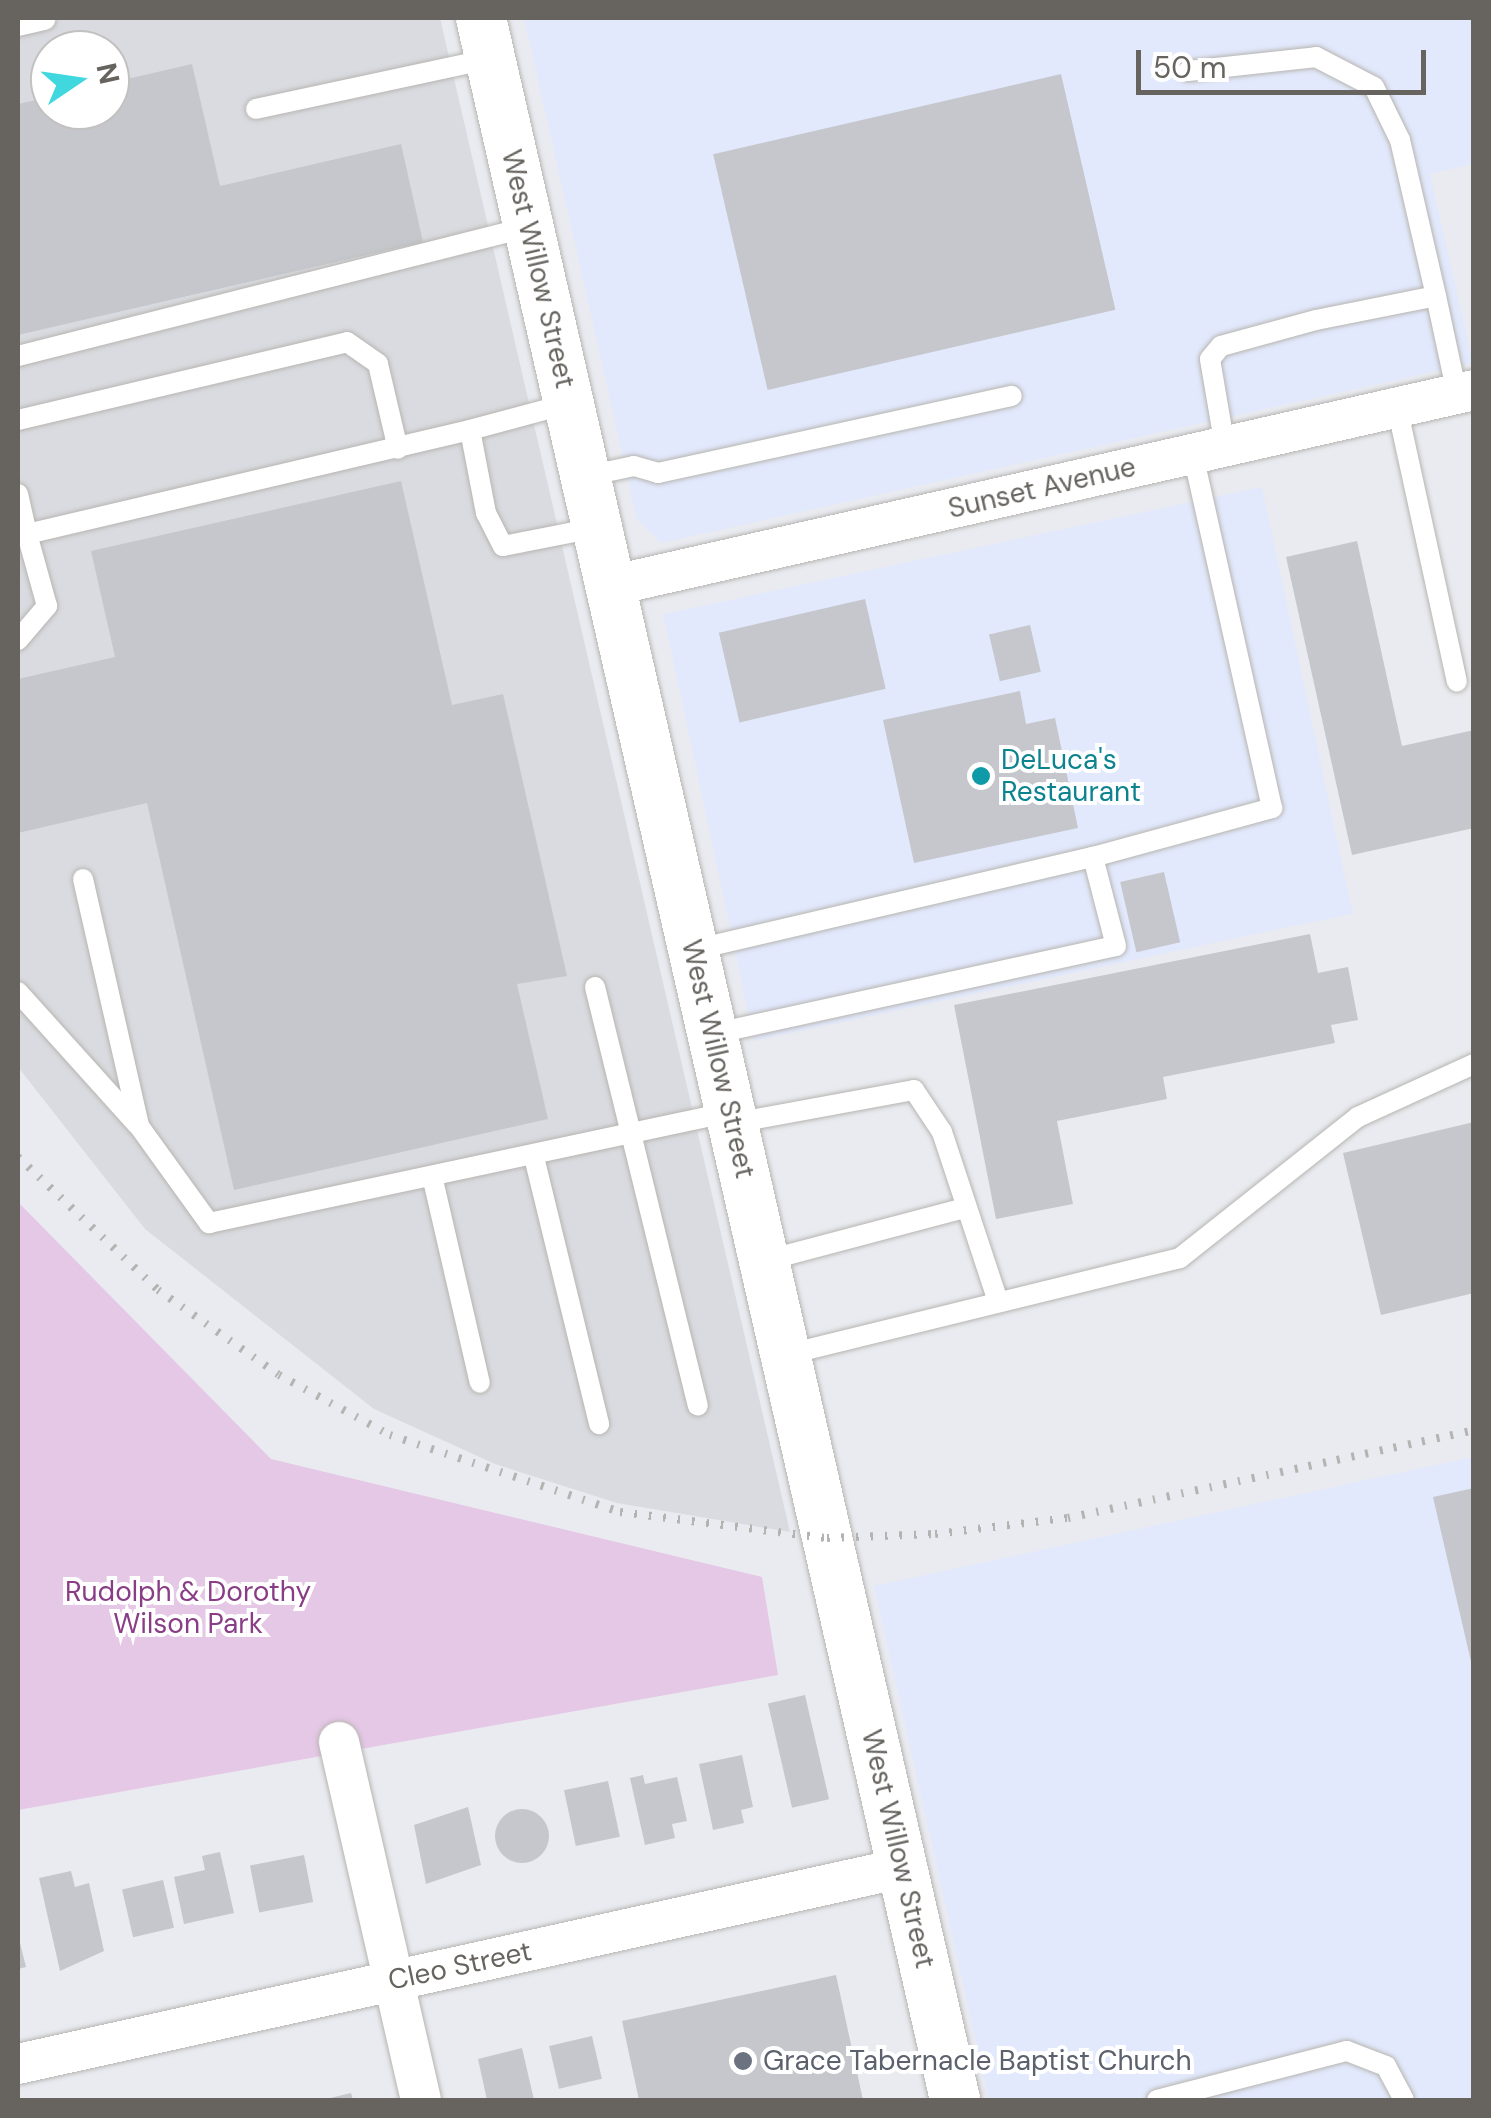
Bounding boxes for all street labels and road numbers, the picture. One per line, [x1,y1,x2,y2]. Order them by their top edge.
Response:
street label: West Willow Street [494,146,582,392]
street label: Sunset Avenue [945,450,1139,526]
street label: West Willow Street [674,936,762,1182]
street label: West Willow Street [854,1726,942,1972]
street label: Cleo Street [385,1934,535,1998]

